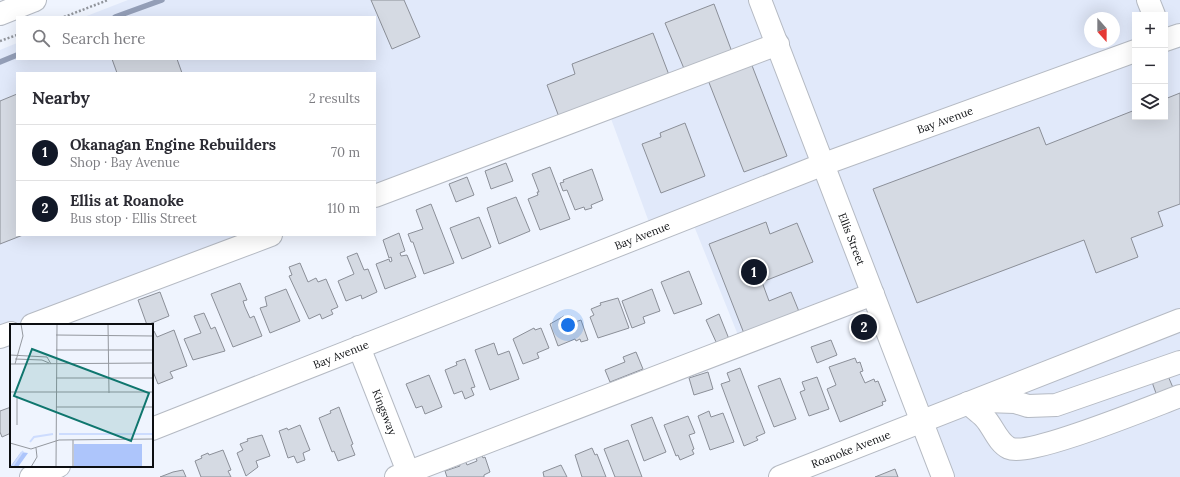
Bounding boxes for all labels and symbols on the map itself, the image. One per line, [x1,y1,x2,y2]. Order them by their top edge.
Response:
north arrow [1084,12,1120,48]
street label: Bay Avenue [915,103,975,137]
street label: Ellis Street [835,211,868,268]
street label: Bay Avenue [612,218,672,253]
pin: 1 [741,257,767,287]
pin: 2 [851,312,877,342]
your location [558,315,578,335]
inset map [10,324,153,467]
street label: Bay Avenue [311,337,371,372]
street label: Kingsway [369,387,400,438]
street label: Roanoke Avenue [809,427,893,471]

